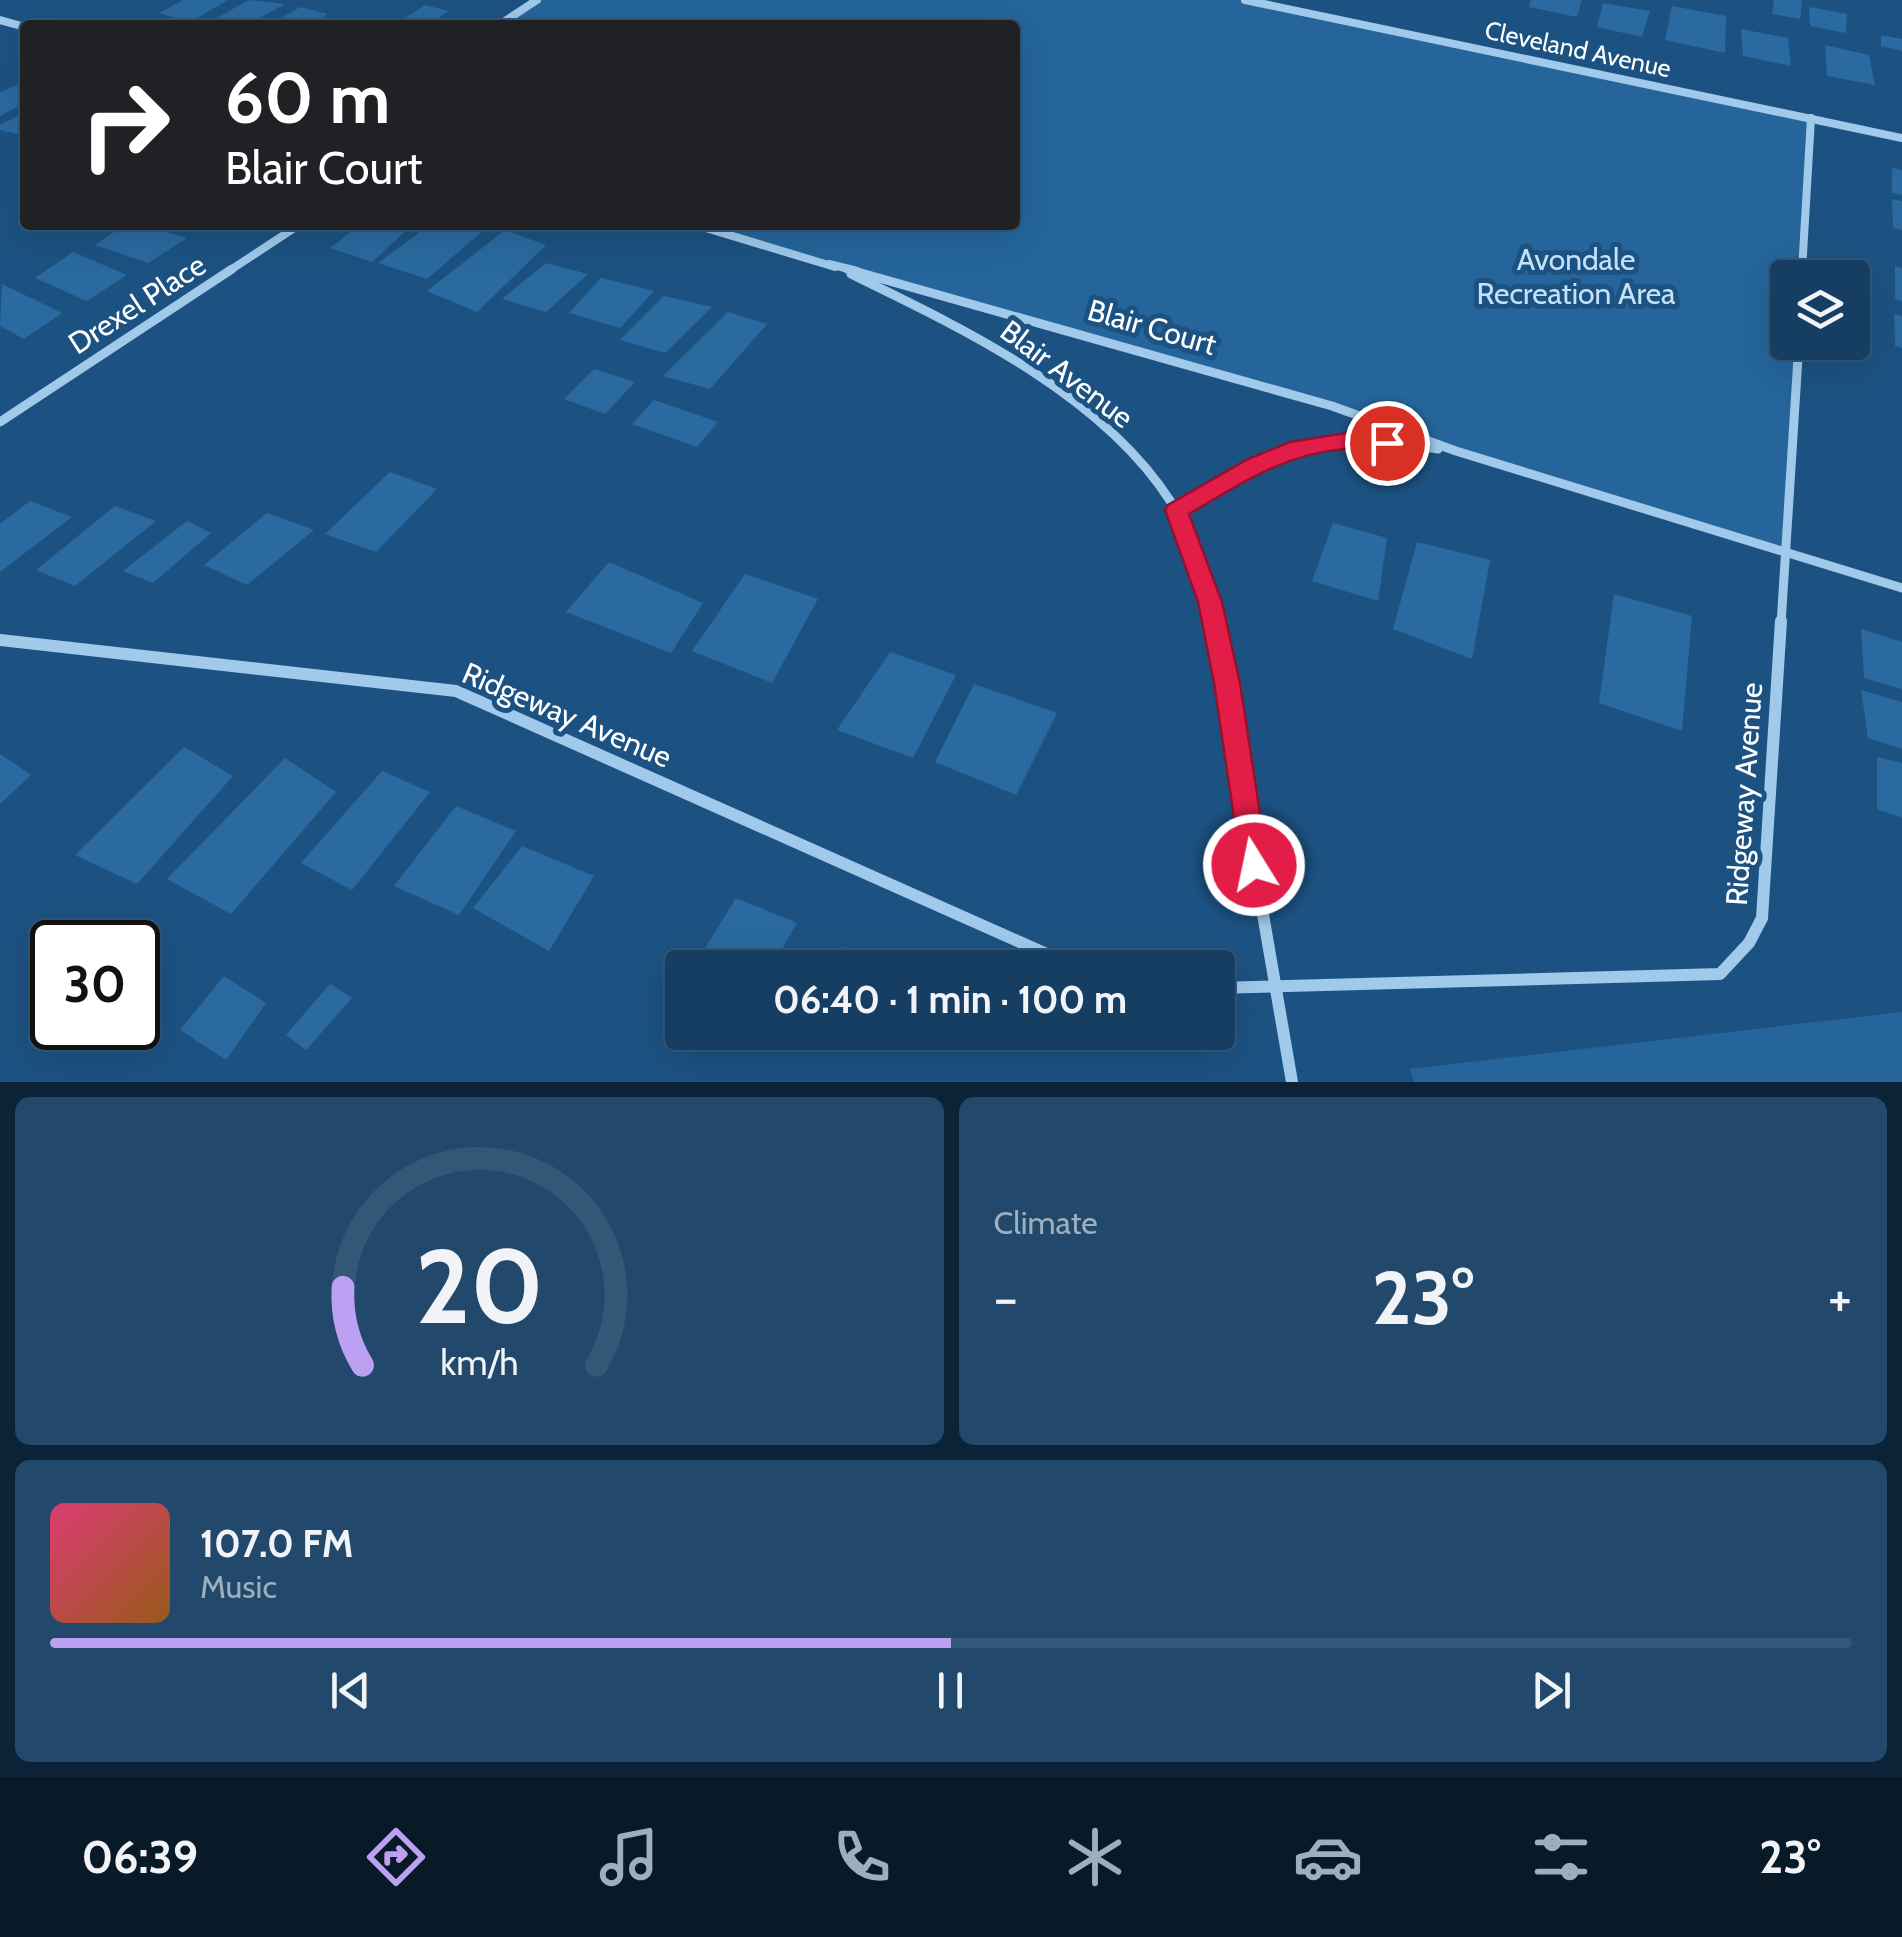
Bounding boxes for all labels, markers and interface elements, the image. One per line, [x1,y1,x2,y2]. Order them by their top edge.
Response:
street label: Cleveland Avenue [1482,15,1674,83]
text: 60 m [225,55,390,141]
icon: right [60,60,190,190]
text: Blair Court [225,141,423,195]
park label: Avondale Recreation Area [1477,241,1676,312]
street label: Drexel Place [61,246,213,362]
map controls [1770,260,1870,360]
button: layers [1770,260,1870,360]
street label: Blair Court [1084,291,1220,363]
street label: Blair Avenue [993,312,1141,436]
pin [1345,401,1430,486]
icon: arrive [1360,416,1415,471]
street label: Ridgeway Avenue [457,654,677,776]
street label: Ridgeway Avenue [1718,681,1770,907]
position arrow [1202,813,1306,917]
speed limit sign: 30 [30,920,160,1050]
text: 06:40 · 1 min · 100 m [773,976,1127,1023]
text: Climate [994,1203,1098,1242]
text: 20 [415,1223,543,1349]
text: 23° [1372,1252,1474,1343]
text: − [994,1264,1018,1331]
text: + [1828,1264,1852,1331]
text: km/h [440,1341,518,1384]
text: 107.0 FM [200,1520,353,1567]
text: Music [200,1567,277,1606]
icon: previous [323,1663,378,1718]
icon: pause [923,1663,978,1718]
icon: next [1524,1663,1579,1718]
icon: directions [361,1822,431,1892]
icon: music [594,1822,664,1892]
icon: phone [827,1822,897,1892]
icon: climate [1060,1822,1130,1892]
icon: car [1293,1822,1363,1892]
icon: filters [1526,1822,1596,1892]
text: 06:39 [82,1830,198,1884]
text: 23° [1759,1830,1820,1884]

